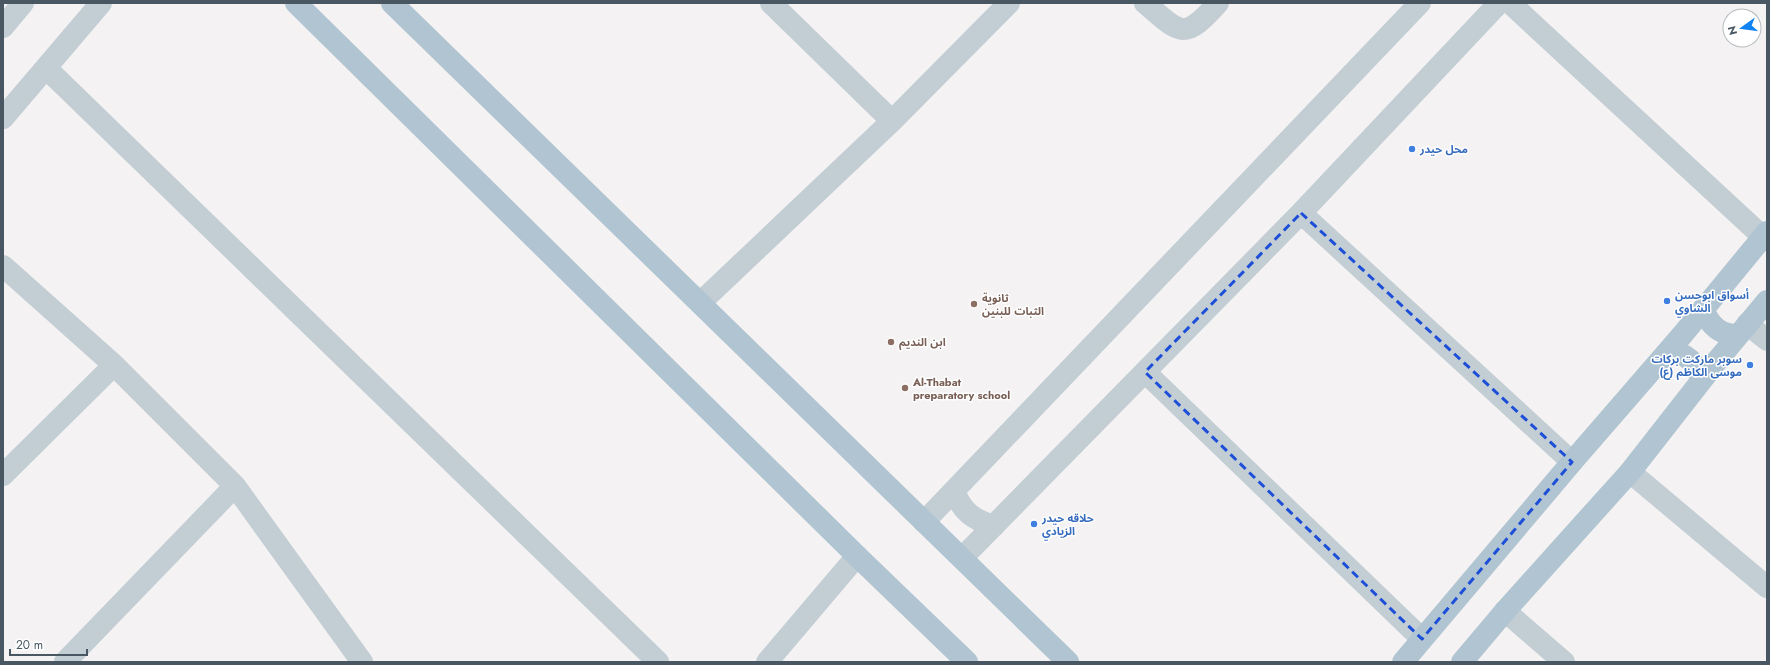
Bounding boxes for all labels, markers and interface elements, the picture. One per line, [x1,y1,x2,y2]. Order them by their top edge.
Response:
north arrow [1722,8,1762,48]
text: N [1723,24,1741,37]
place label: محل حيدر [1419,141,1468,157]
marker: محل حيدر [1407,144,1417,154]
place label: أسواق ابوحسن الشاوي [1675,287,1749,318]
place label: ثانوية الثبات للبنين [982,290,1044,319]
marker: أسواق ابوحسن الشاوي [1662,296,1672,306]
marker: ثانوية الثبات للبنين [969,299,979,309]
place label: ابن النديم [899,334,946,351]
marker: ابن النديم [886,337,896,347]
place label: سوبر ماركت بركات موسى الكاظم (ع) [1651,351,1742,381]
marker: سوبر ماركت بركات موسى الكاظم (ع) [1745,360,1755,370]
place label: Al-Thabat preparatory school [912,374,1010,403]
marker: Al-Thabat preparatory school [900,383,910,393]
place label: حلاقه حيدر الزيادي [1041,510,1094,541]
marker: حلاقه حيدر الزيادي [1029,519,1039,529]
scale bar [10,631,87,657]
text: 20 m [16,636,43,654]

